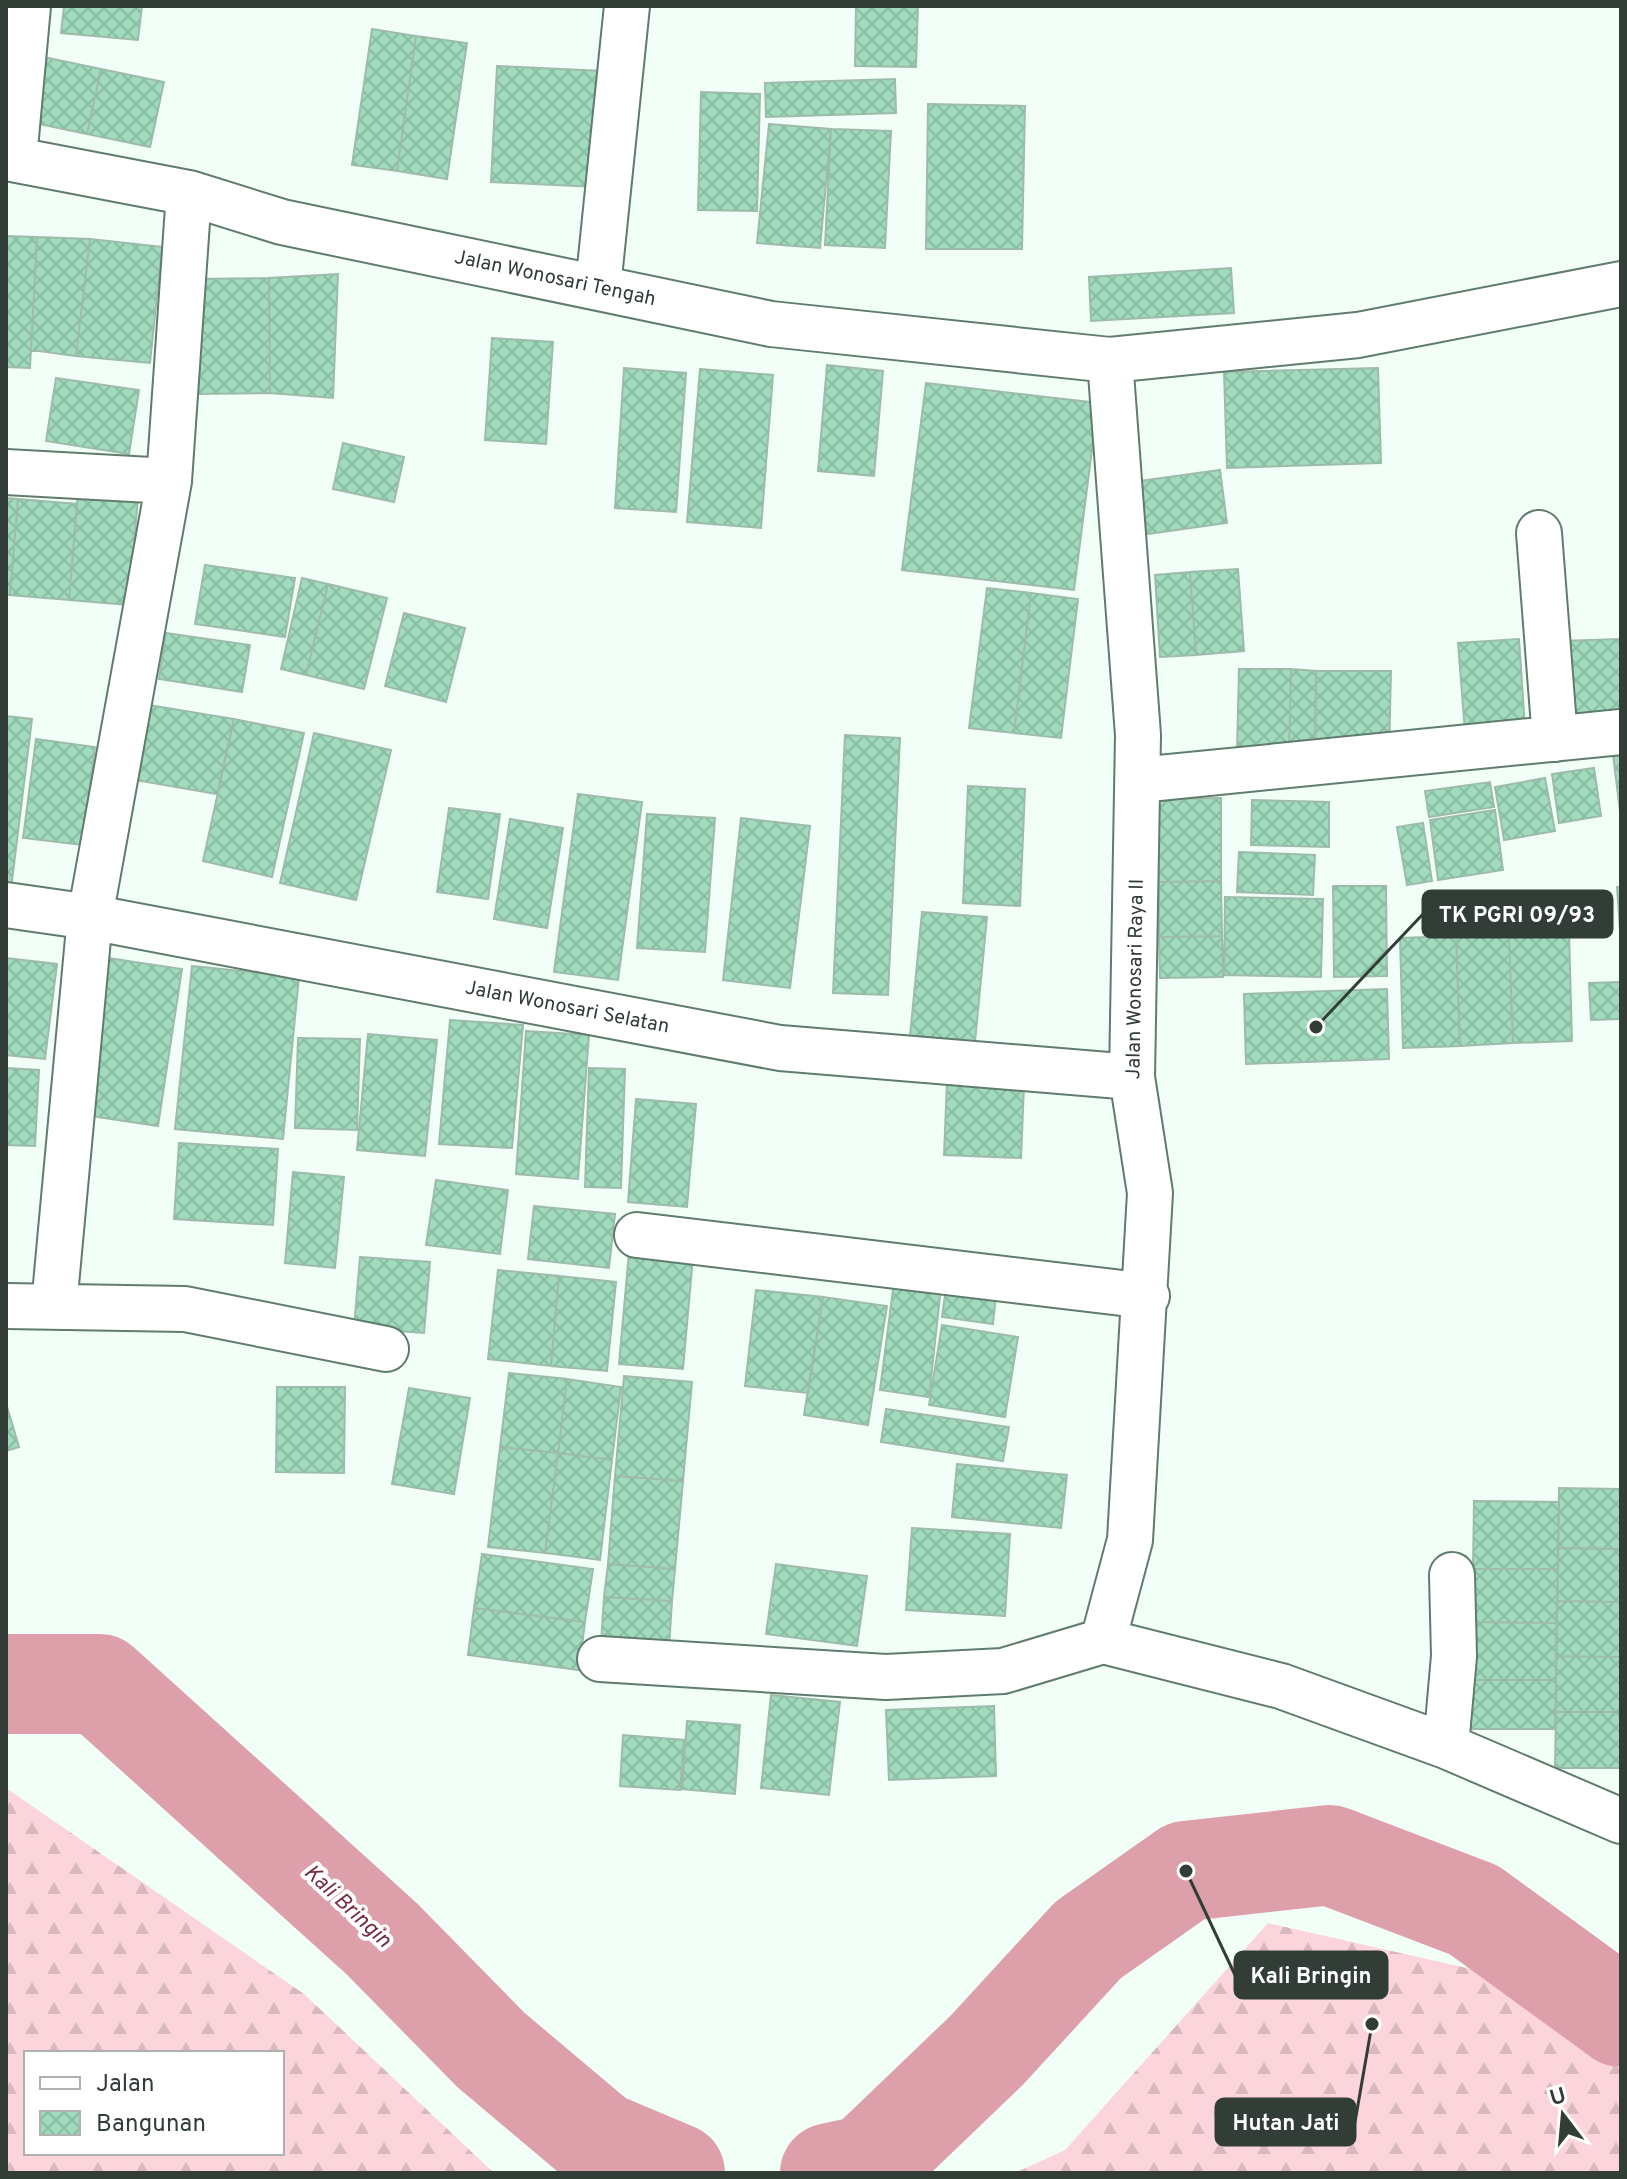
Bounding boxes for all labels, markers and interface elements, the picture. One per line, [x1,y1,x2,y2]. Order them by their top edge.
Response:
street label: Jalan Wonosari Tengah [452,245,658,313]
street label: Jalan Wonosari Raya II [1121,878,1151,1080]
callout: TK PGRI 09/93 [1423,891,1612,937]
text: TK PGRI 09/93 [1439,903,1595,930]
street label: Jalan Wonosari Selatan [463,975,671,1041]
water label: Kali Bringin [298,1860,396,1954]
callout: Kali Bringin [1235,1952,1387,1998]
text: Kali Bringin [1251,1964,1371,1991]
legend [24,2051,284,2155]
text: Jalan [96,2070,154,2100]
north arrow [1523,2075,1603,2155]
text: U [1547,2083,1569,2113]
callout: Hutan Jati [1216,2099,1355,2145]
text: Bangunan [96,2110,206,2140]
text: Hutan Jati [1233,2111,1339,2138]

